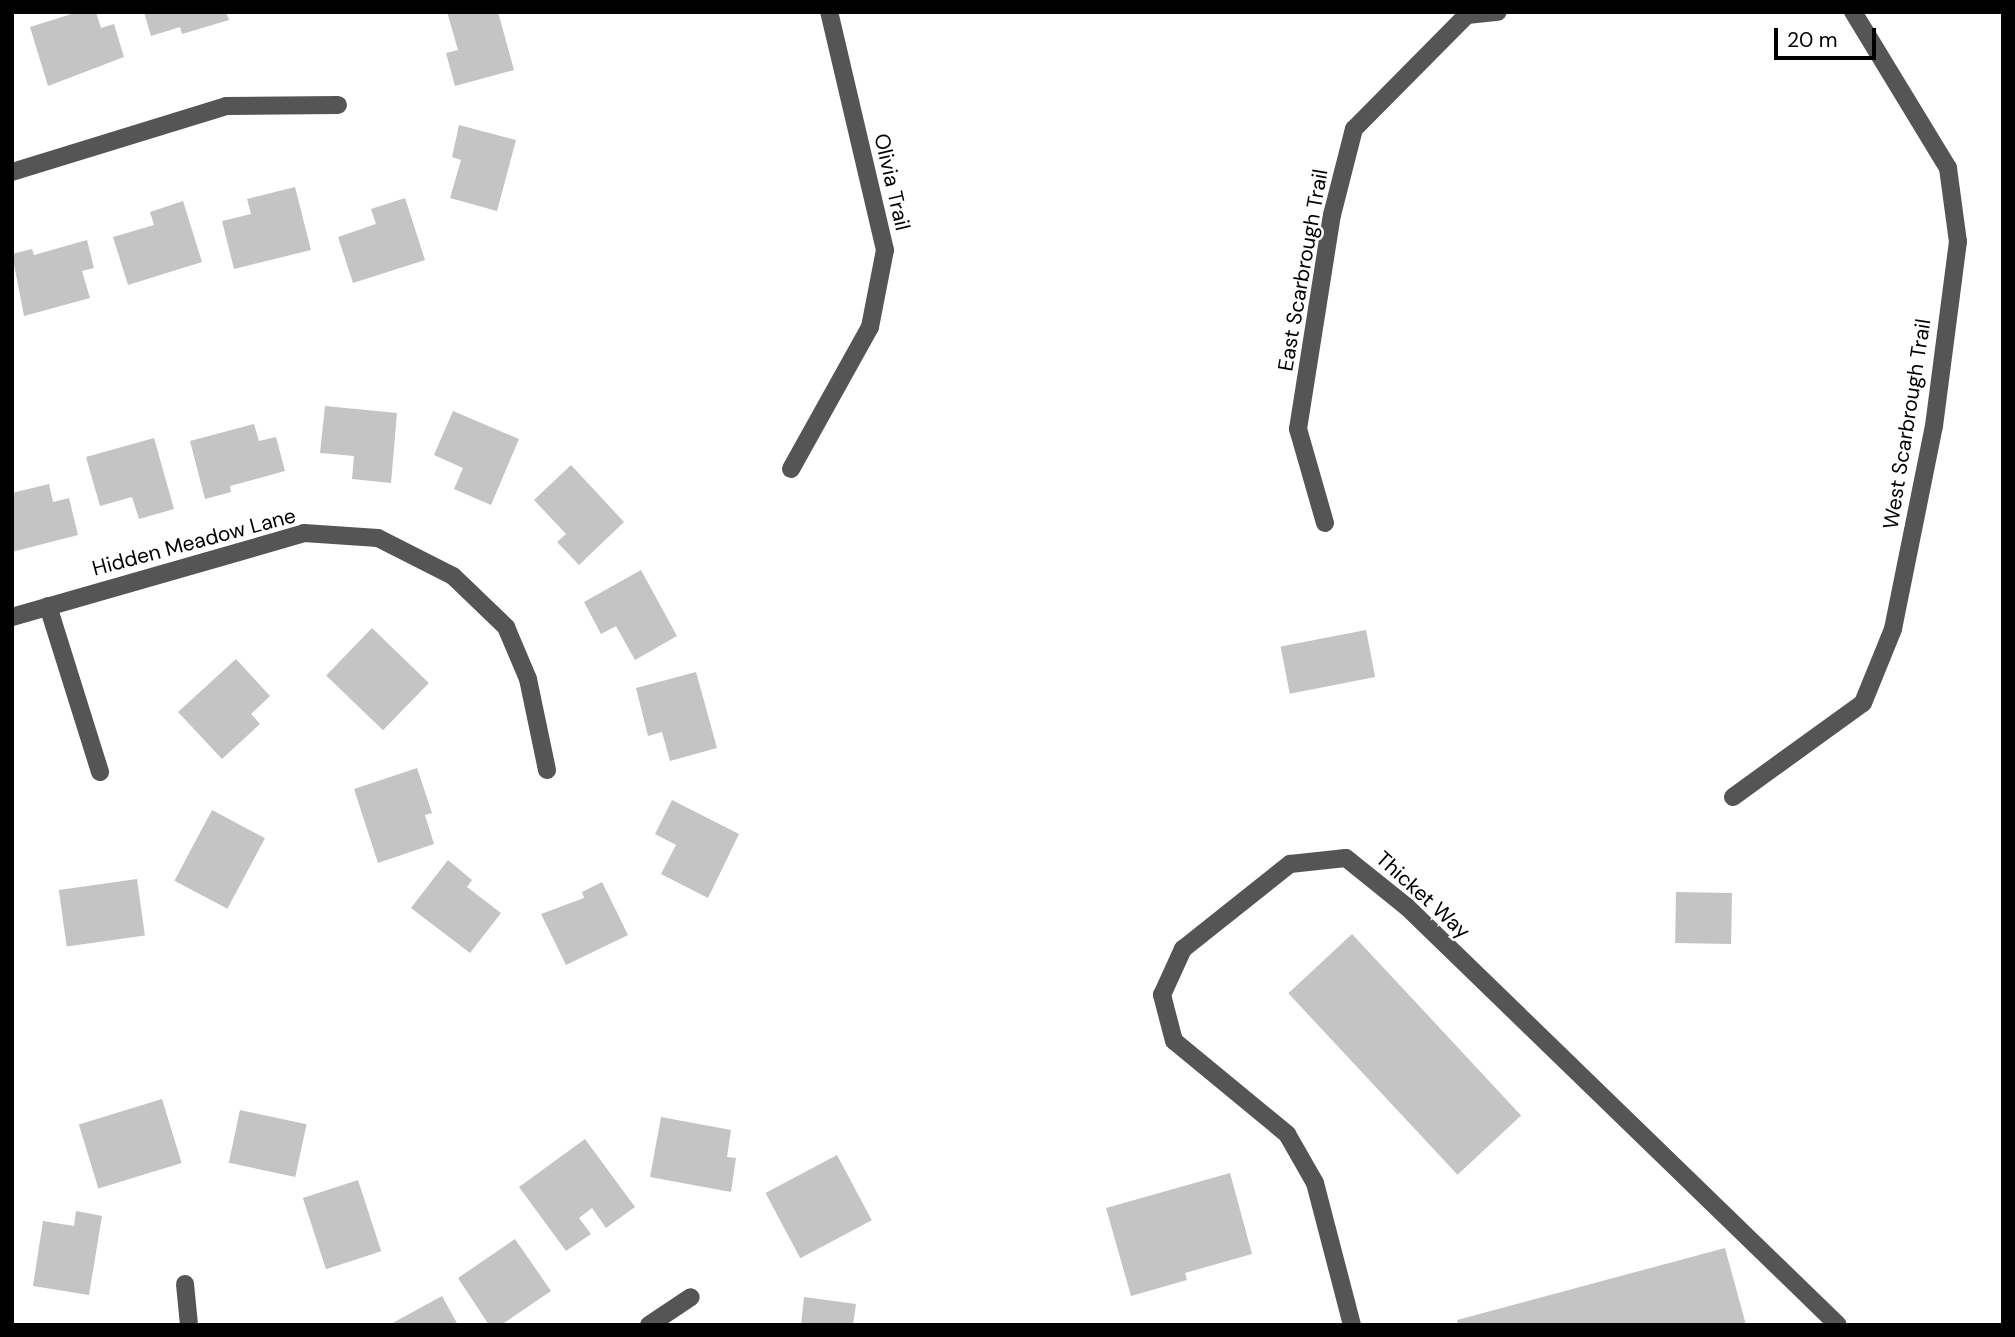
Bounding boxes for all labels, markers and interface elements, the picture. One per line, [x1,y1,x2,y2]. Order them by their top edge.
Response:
scale bar [1777,14,1878,58]
text: 20 m [1787,26,1838,54]
street label: Olivia Trail [869,131,915,233]
street label: East Scarbrough Trail [1273,167,1333,373]
street label: West Scarbrough Trail [1878,317,1936,531]
street label: Hidden Meadow Lane [90,503,298,581]
street label: Thicket Way [1371,846,1475,944]

